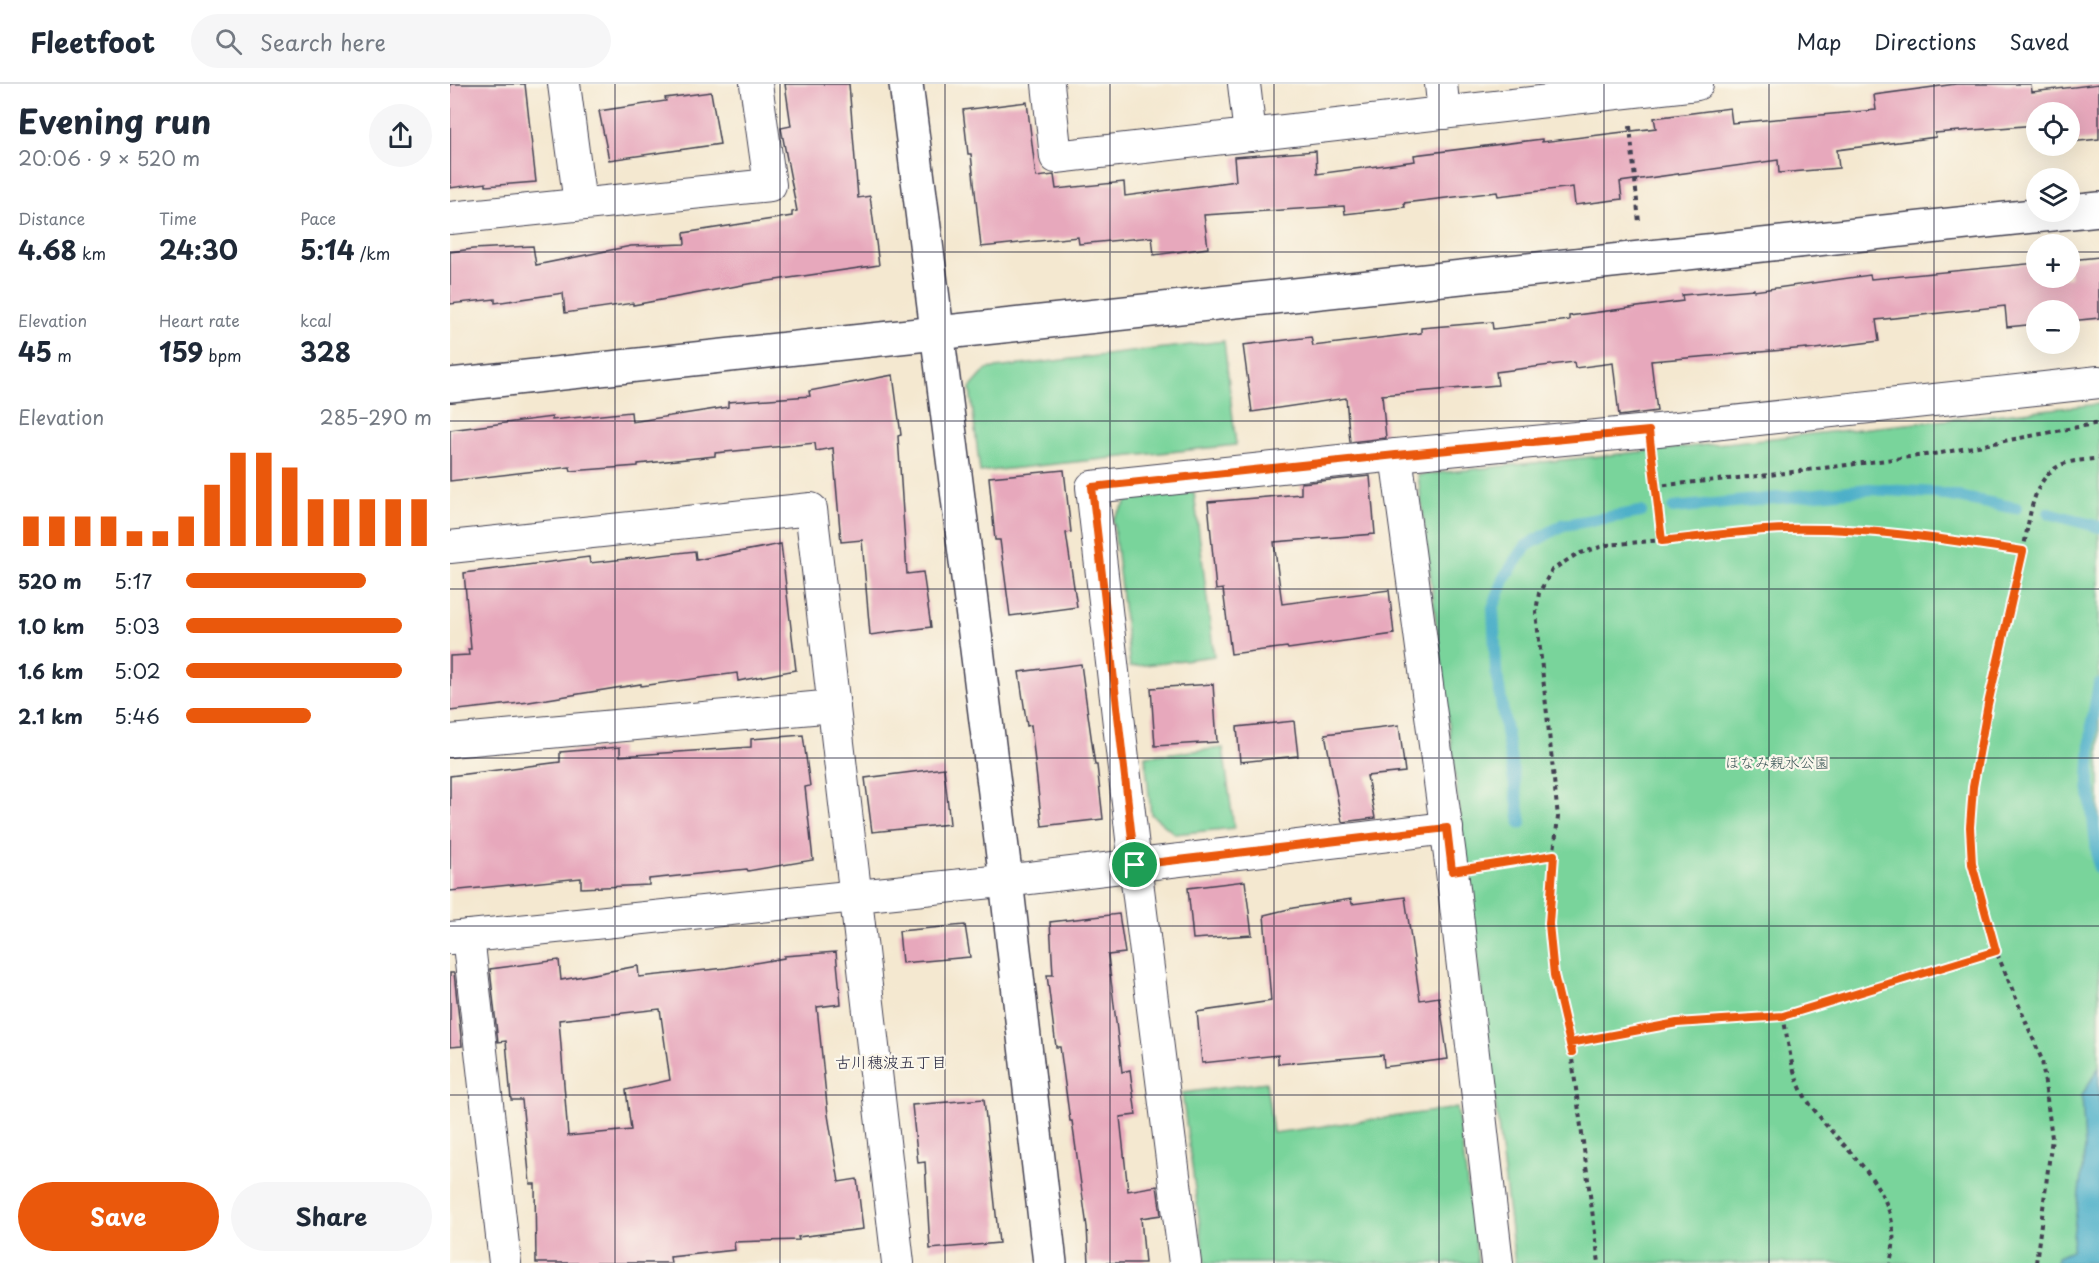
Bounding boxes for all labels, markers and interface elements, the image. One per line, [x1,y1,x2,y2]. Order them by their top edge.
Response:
search box [191,14,611,68]
text: Fleetfoot [30,20,155,63]
icon: search [212,25,245,58]
text: Search here [260,25,386,58]
text: Map [1796,25,1841,57]
text: Directions [1874,25,1976,57]
text: Saved [2009,25,2069,57]
text: Evening run [18,95,211,145]
map controls [2026,102,2080,354]
button: locate [2026,102,2080,156]
button: share [369,104,432,167]
text: 20:06 · 9 × 520 m [18,143,200,173]
button: layers [2026,168,2080,222]
text: Distance [18,206,85,230]
text: Time [159,206,197,230]
text: Pace [300,206,336,230]
text: 4.68 [18,230,77,269]
text: 24:30 [159,230,238,269]
text: 5:14 [300,230,355,269]
button: + [2026,234,2080,288]
text: km [77,241,106,265]
text: /km [355,241,390,265]
button: − [2026,300,2080,354]
text: Elevation [18,308,87,332]
text: Heart rate [159,308,240,332]
text: kcal [300,308,332,332]
text: 45 [18,332,52,371]
text: 159 [159,332,203,371]
text: 328 [300,332,351,371]
text: m [52,343,72,367]
text: bpm [203,343,242,367]
text: Elevation [18,402,104,432]
text: 285–290 m [320,402,432,432]
text: 520 m [18,566,82,596]
text: 5:17 [114,566,152,596]
text: 1.0 km [18,611,85,641]
text: 5:03 [114,611,160,641]
text: 1.6 km [18,656,83,686]
text: 5:02 [114,656,161,686]
text: 2.1 km [18,701,83,731]
text: 5:46 [114,701,160,731]
park label: ほなみ親水公園 [1724,750,1830,773]
pin [1109,839,1160,890]
icon: arrive [1118,848,1151,881]
district label: 古川穂波五丁目 [835,1049,947,1073]
button: Save [18,1182,219,1251]
button: Share [231,1182,432,1251]

